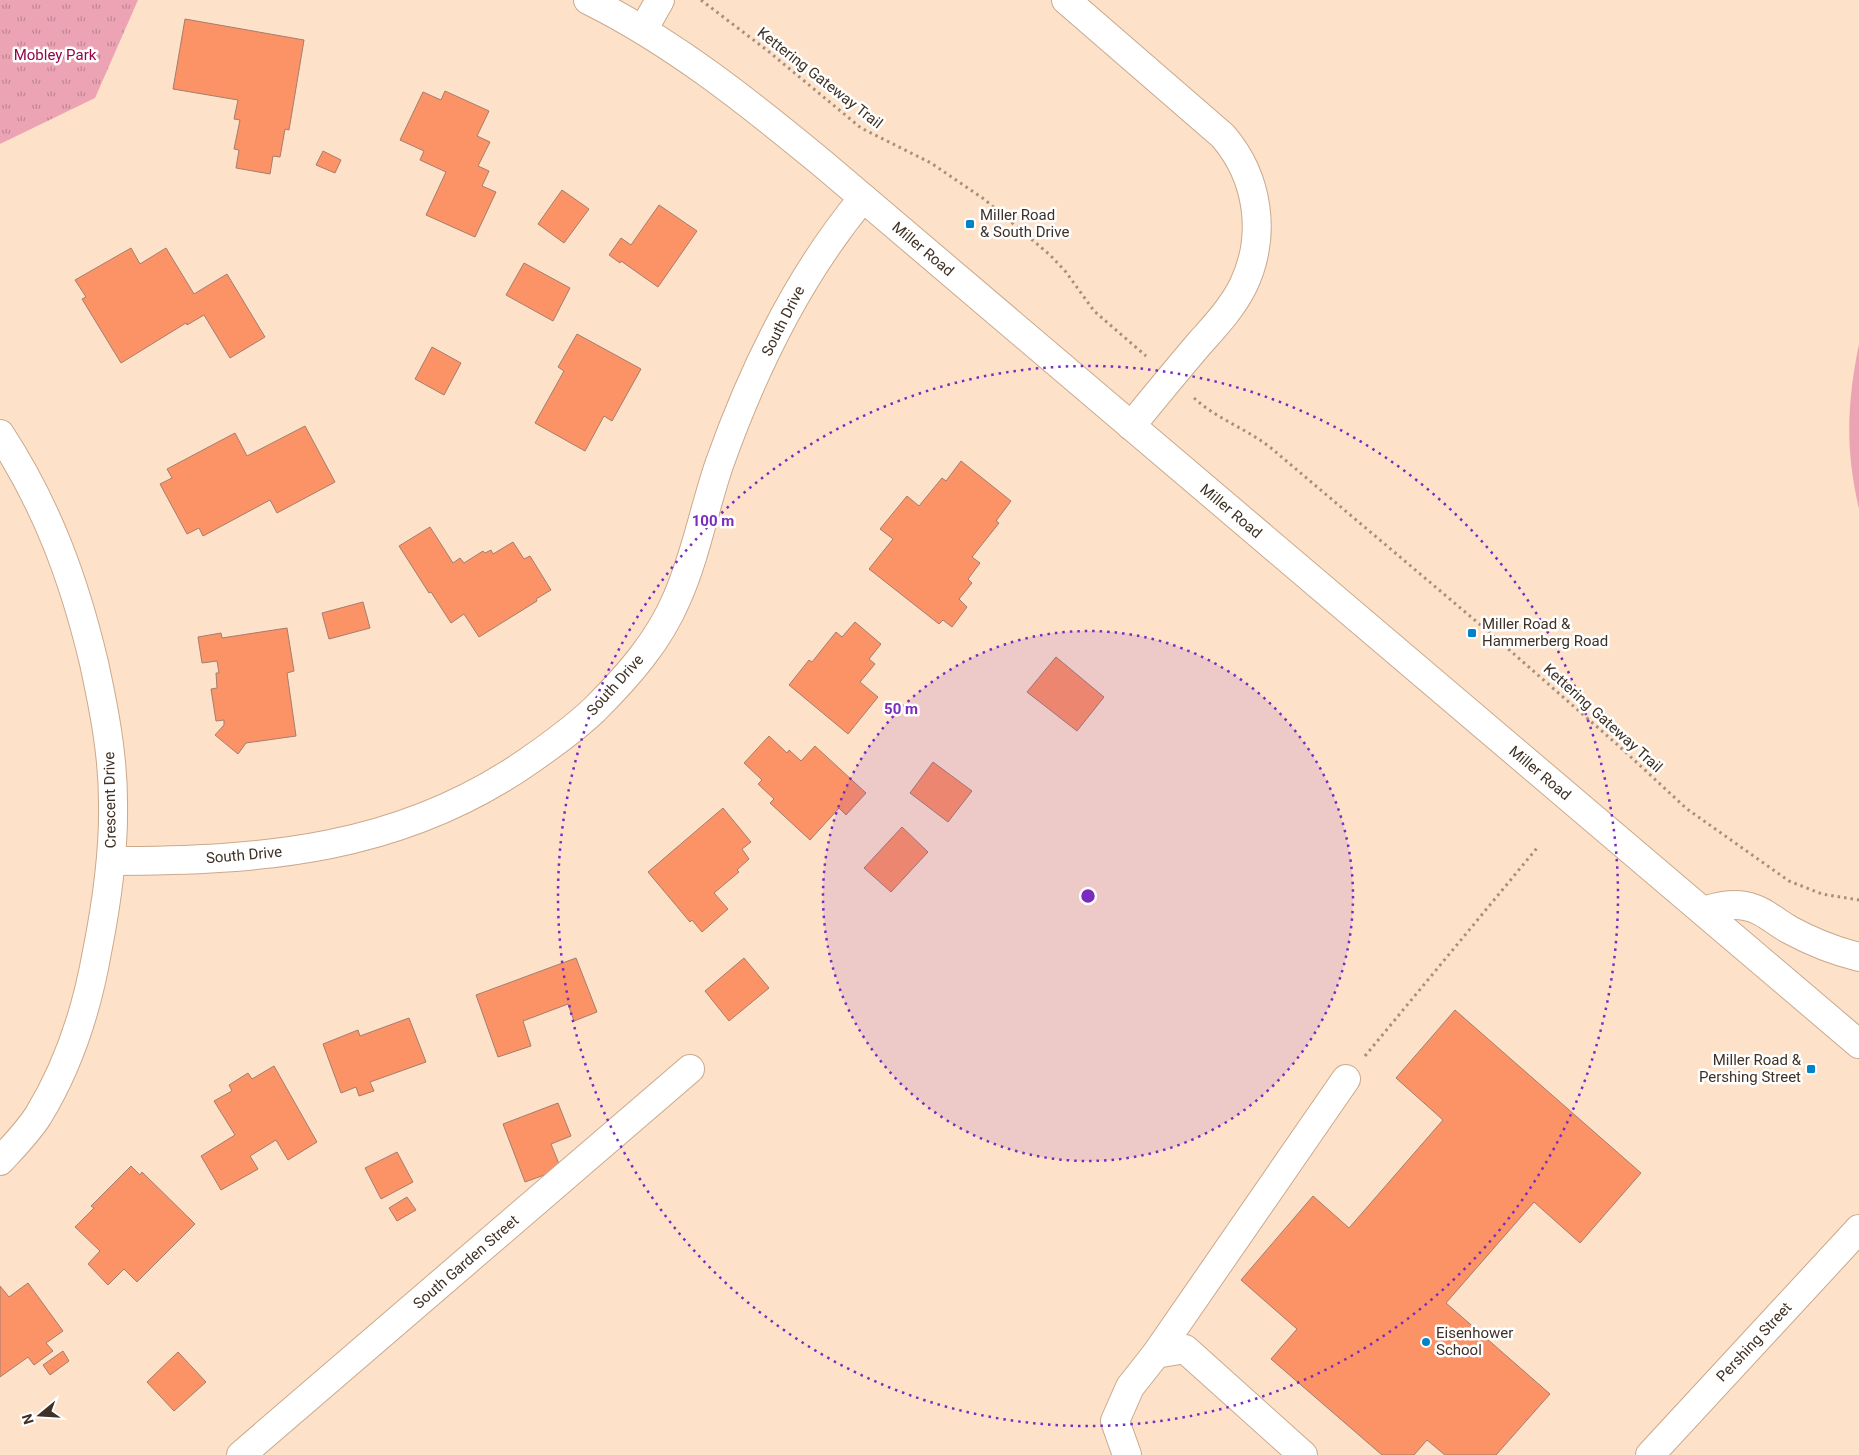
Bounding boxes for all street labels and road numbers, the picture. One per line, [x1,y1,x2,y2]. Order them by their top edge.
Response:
street label: Kettering Gateway Trail [754,24,886,132]
street label: Miller Road [888,218,958,280]
street label: South Drive [758,283,808,359]
street label: Miller Road [1196,480,1266,542]
street label: South Drive [583,651,647,719]
street label: Kettering Gateway Trail [1540,660,1666,776]
street label: Miller Road [1505,742,1575,804]
street label: Crescent Drive [100,751,120,849]
street label: South Drive [205,843,283,867]
street label: South Garden Street [410,1211,523,1313]
street label: Pershing Street [1713,1298,1795,1385]

